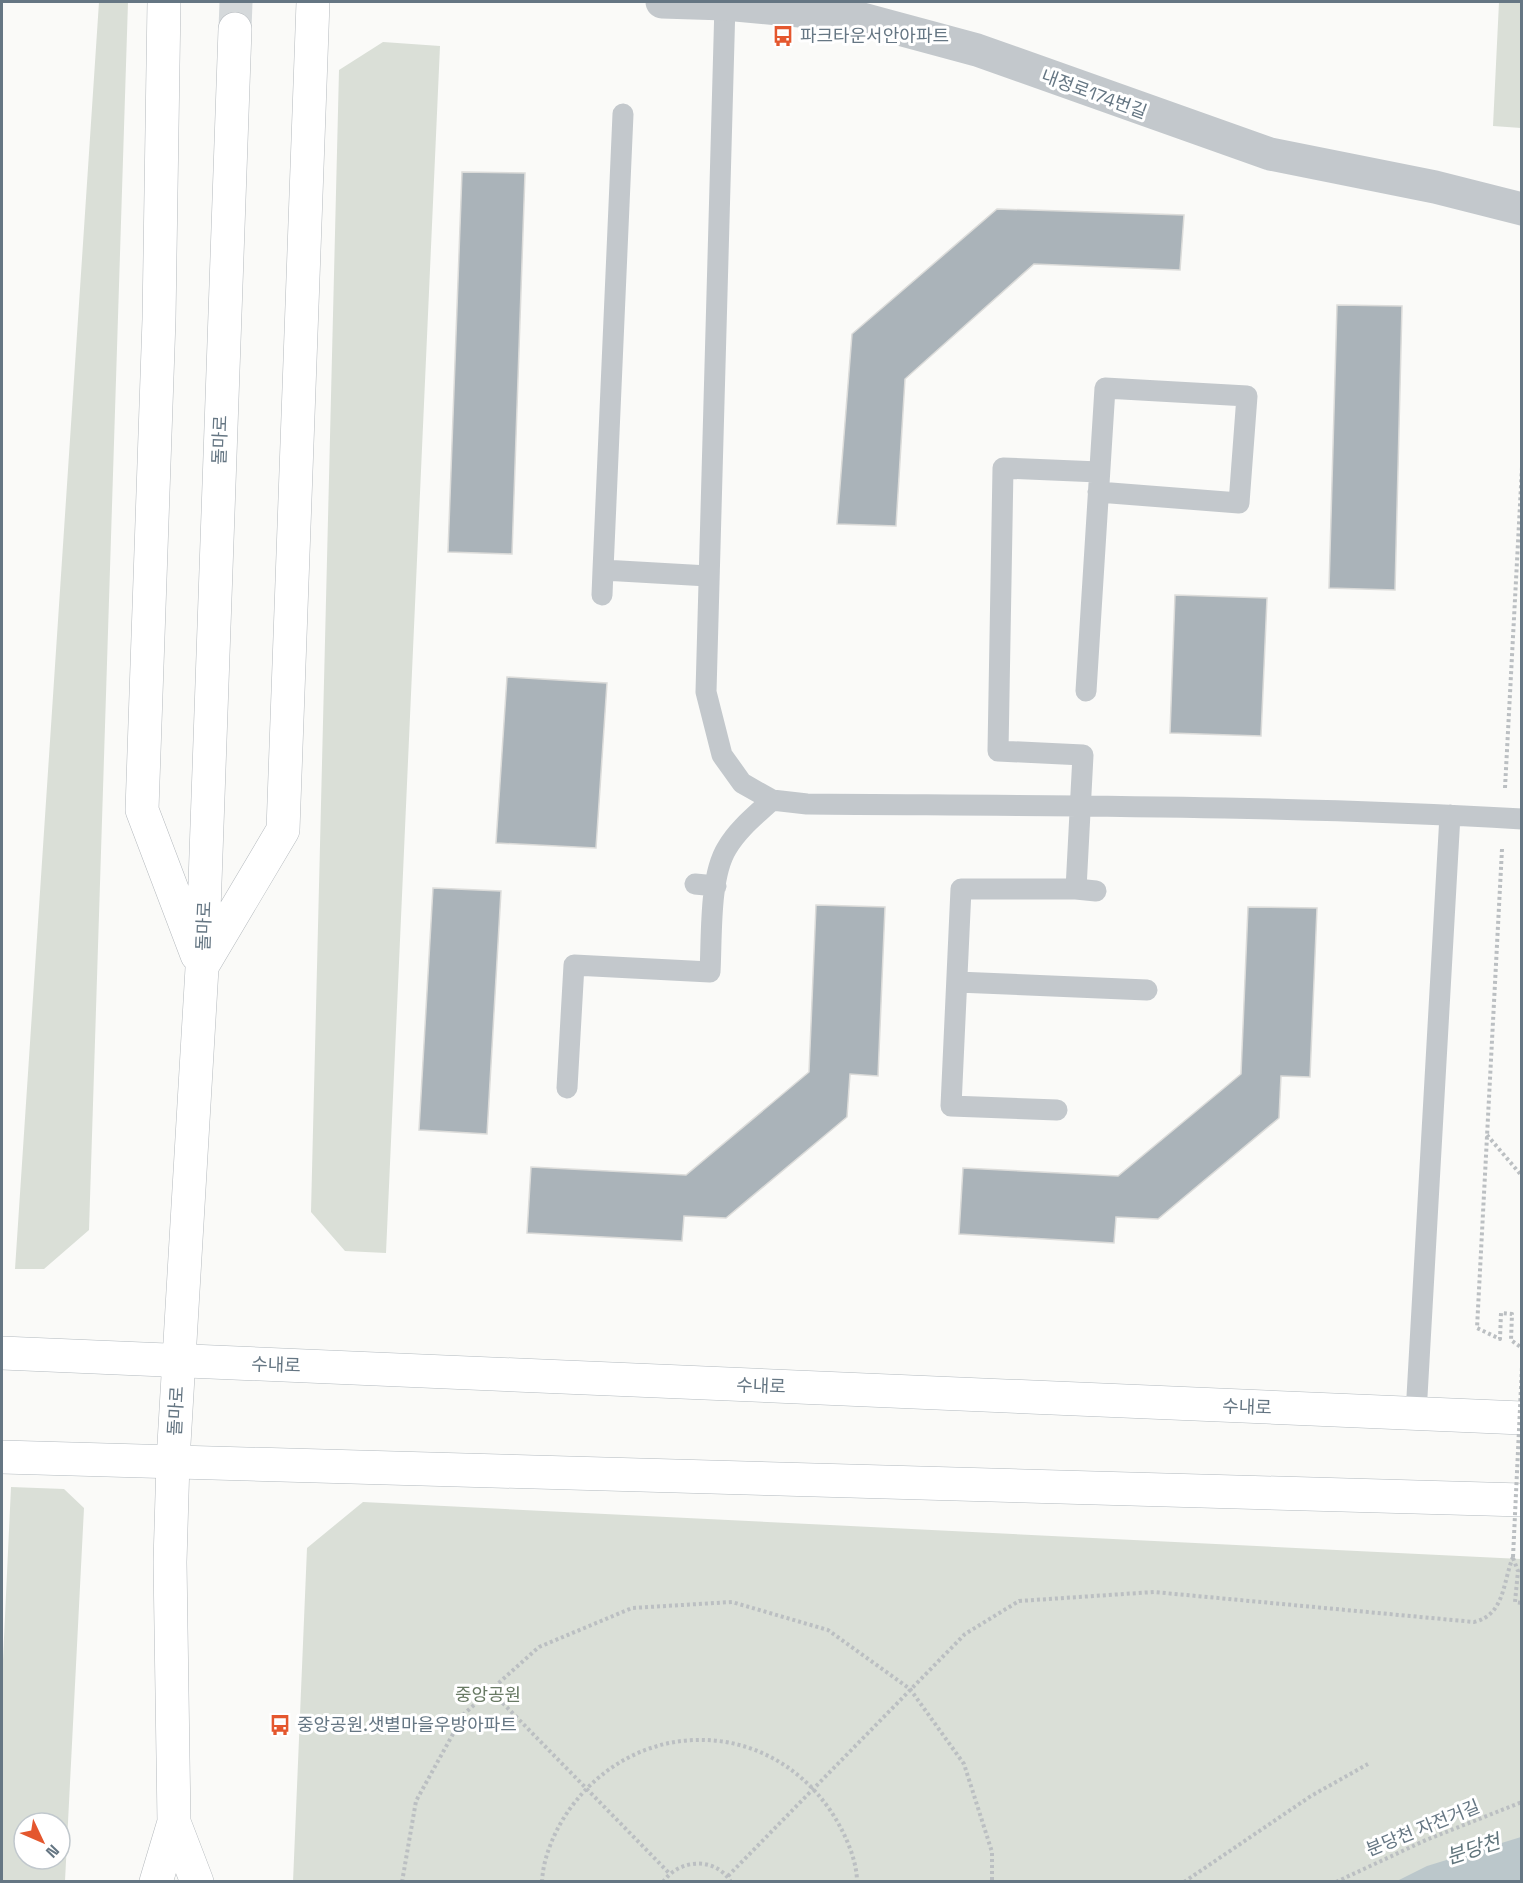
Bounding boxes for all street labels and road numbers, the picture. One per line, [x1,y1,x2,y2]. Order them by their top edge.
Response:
street label: 내정로174번길 [1038,64,1150,123]
street label: 돌마로 [207,415,232,465]
street label: 돌마로 [191,901,216,951]
street label: 수내로 [251,1352,301,1377]
street label: 수내로 [736,1373,786,1398]
street label: 돌마로 [163,1386,188,1436]
street label: 수내로 [1222,1394,1272,1419]
street label: 분당천 자전거길 [1363,1795,1483,1861]

